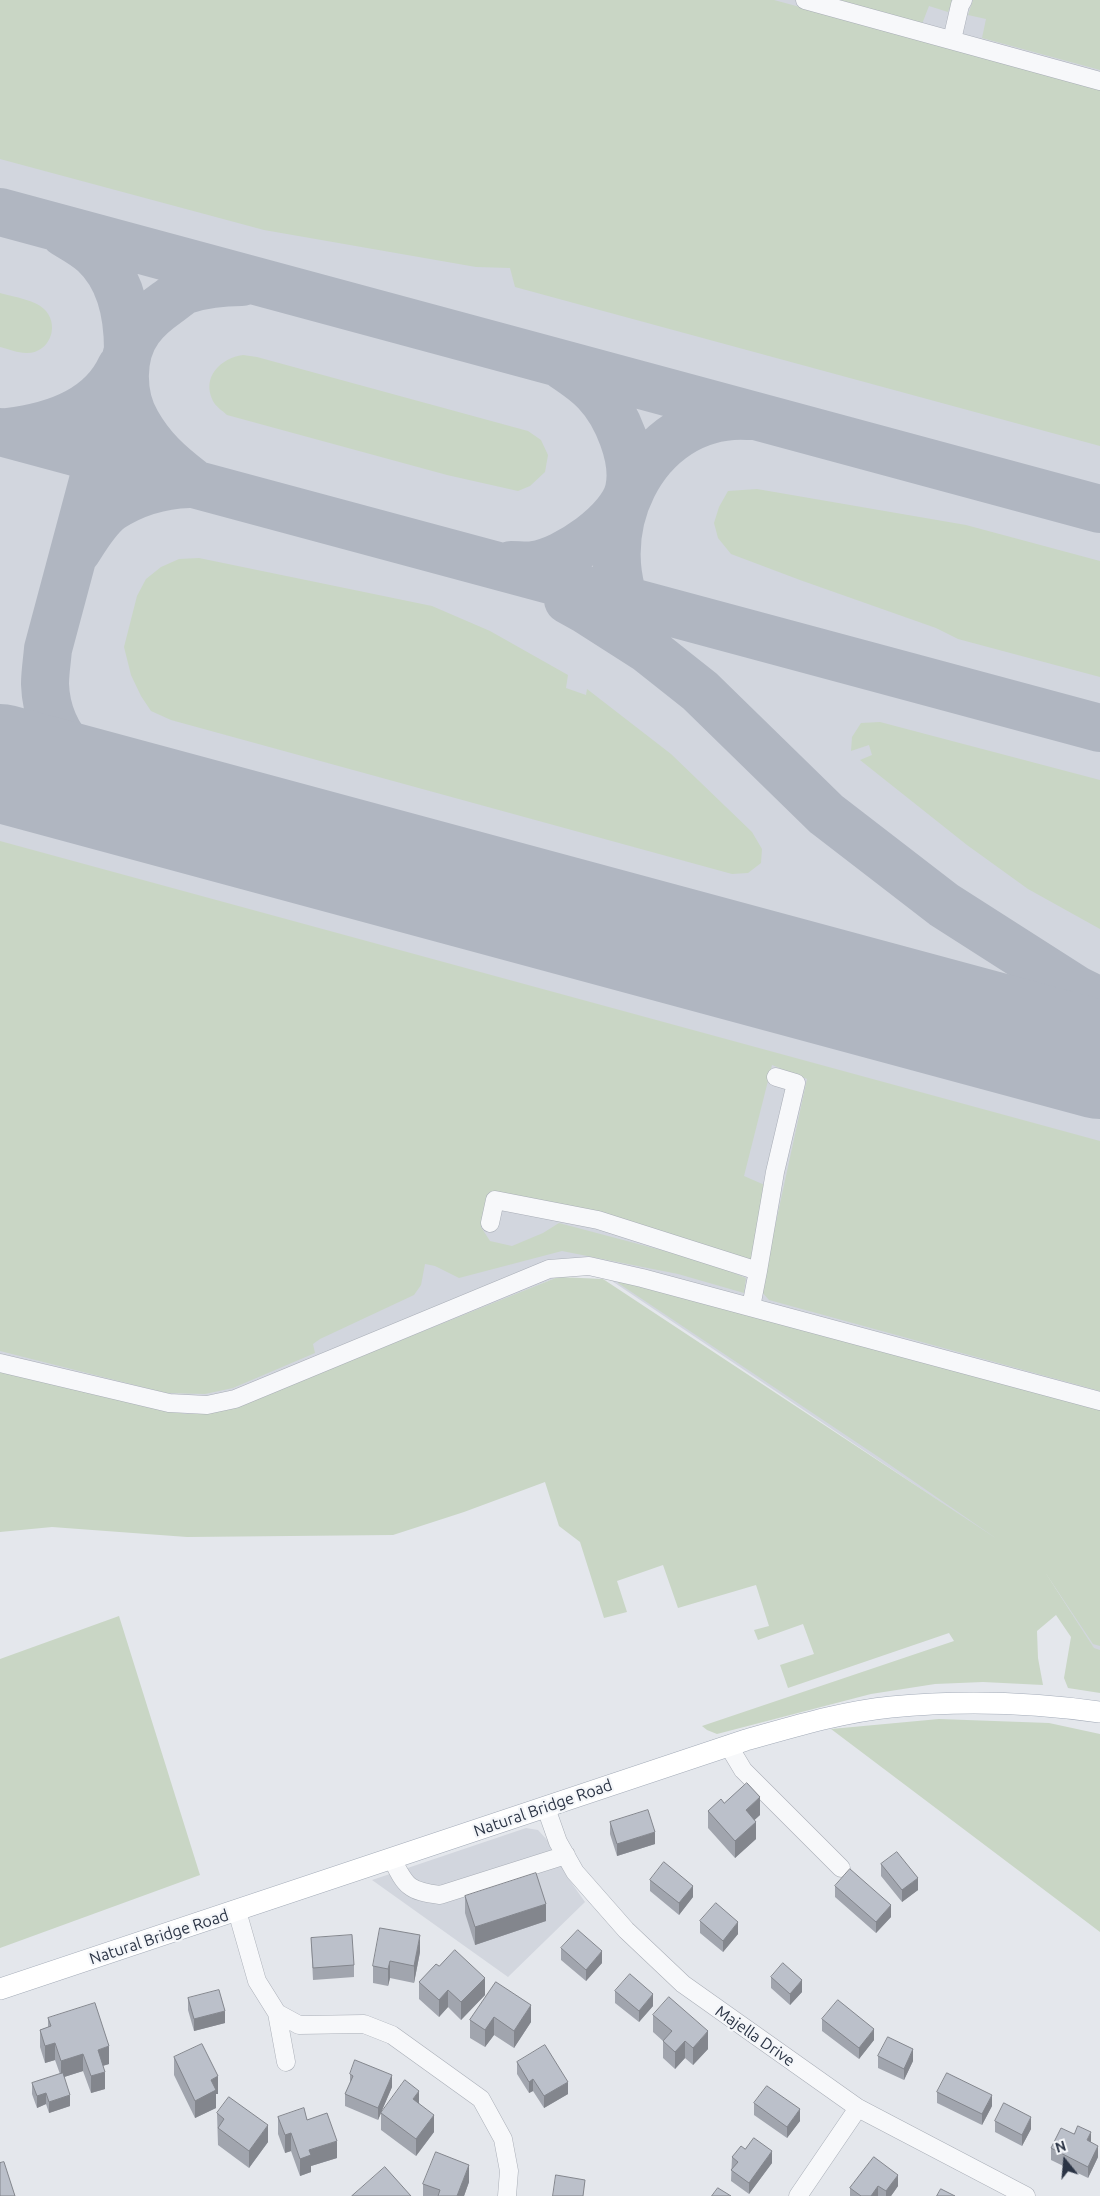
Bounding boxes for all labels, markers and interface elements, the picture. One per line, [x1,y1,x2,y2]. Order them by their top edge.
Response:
street label: Natural Bridge Road [471,1775,615,1841]
street label: Natural Bridge Road [87,1905,231,1969]
street label: Majella Drive [711,2001,799,2071]
north arrow [1040,2136,1090,2186]
text: N [1053,2137,1068,2156]

